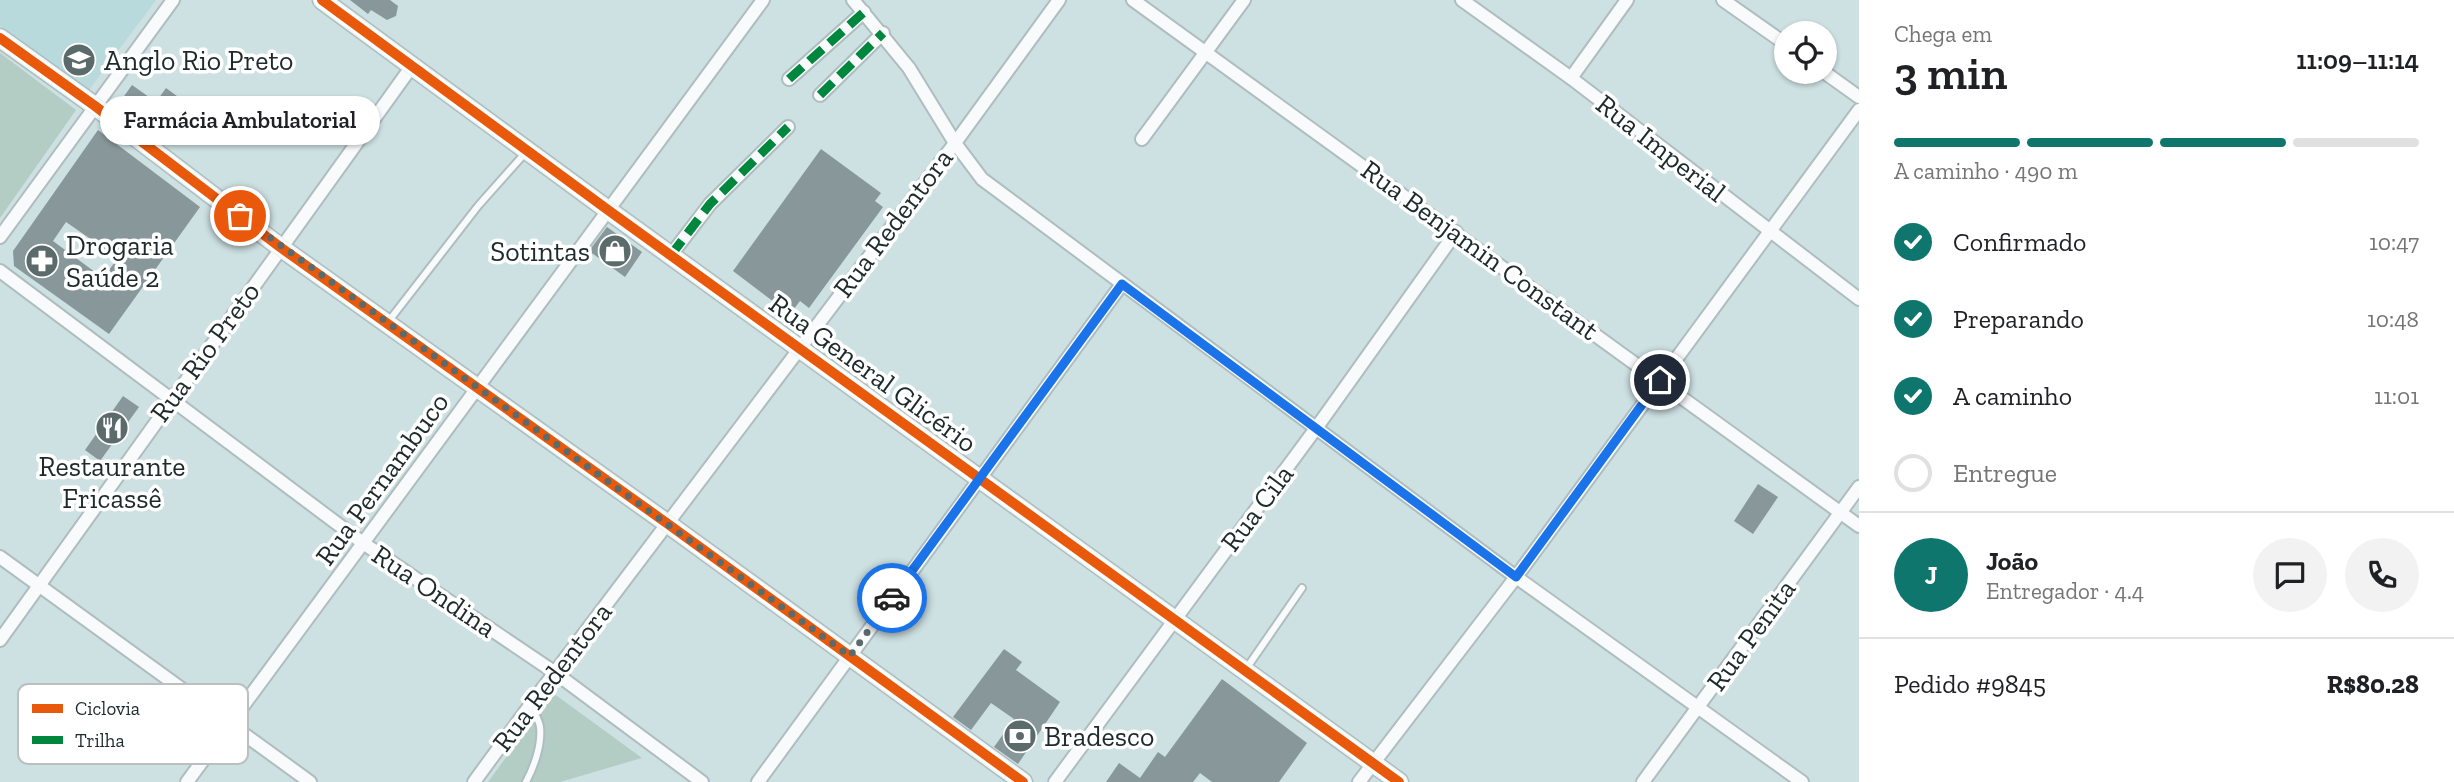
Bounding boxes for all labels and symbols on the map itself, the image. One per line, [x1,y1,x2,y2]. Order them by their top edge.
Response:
school or university icon: Anglo Rio Preto [60,41,98,79]
place label: Anglo Rio Preto [104,44,293,77]
street label: Rua Imperial [1590,87,1732,209]
callout: Farmácia Ambulatorial [100,97,380,146]
street label: Rua Redentora [826,142,960,304]
street label: Rua Benjamin Constant [1355,153,1606,347]
pin [210,186,270,246]
place label: Drogaria Saúde 2 [66,229,174,294]
shop icon: Sotintas [596,232,634,270]
place label: Sotintas [490,235,590,268]
pharmacy icon: Drogaria Saúde 2 [23,242,61,280]
street label: Rua Rio Preto [143,276,267,428]
street label: Rua General Glicério [763,287,983,459]
pin [1630,350,1690,410]
street label: Rua Pernambuco [308,386,456,572]
restaurant icon: Restaurante Fricassê [93,409,131,447]
place label: Restaurante Fricassê [39,450,185,515]
street label: Rua Cila [1214,458,1300,558]
street label: Rua Ondina [366,538,503,645]
courier [857,563,927,633]
street label: Rua Penita [1700,573,1803,697]
street label: Rua Redentora [485,596,619,758]
legend [18,684,248,764]
text: Ciclovia [75,697,140,720]
bank icon: Bradesco [1001,717,1039,755]
place label: Bradesco [1044,720,1154,753]
text: Trilha [75,729,125,752]

